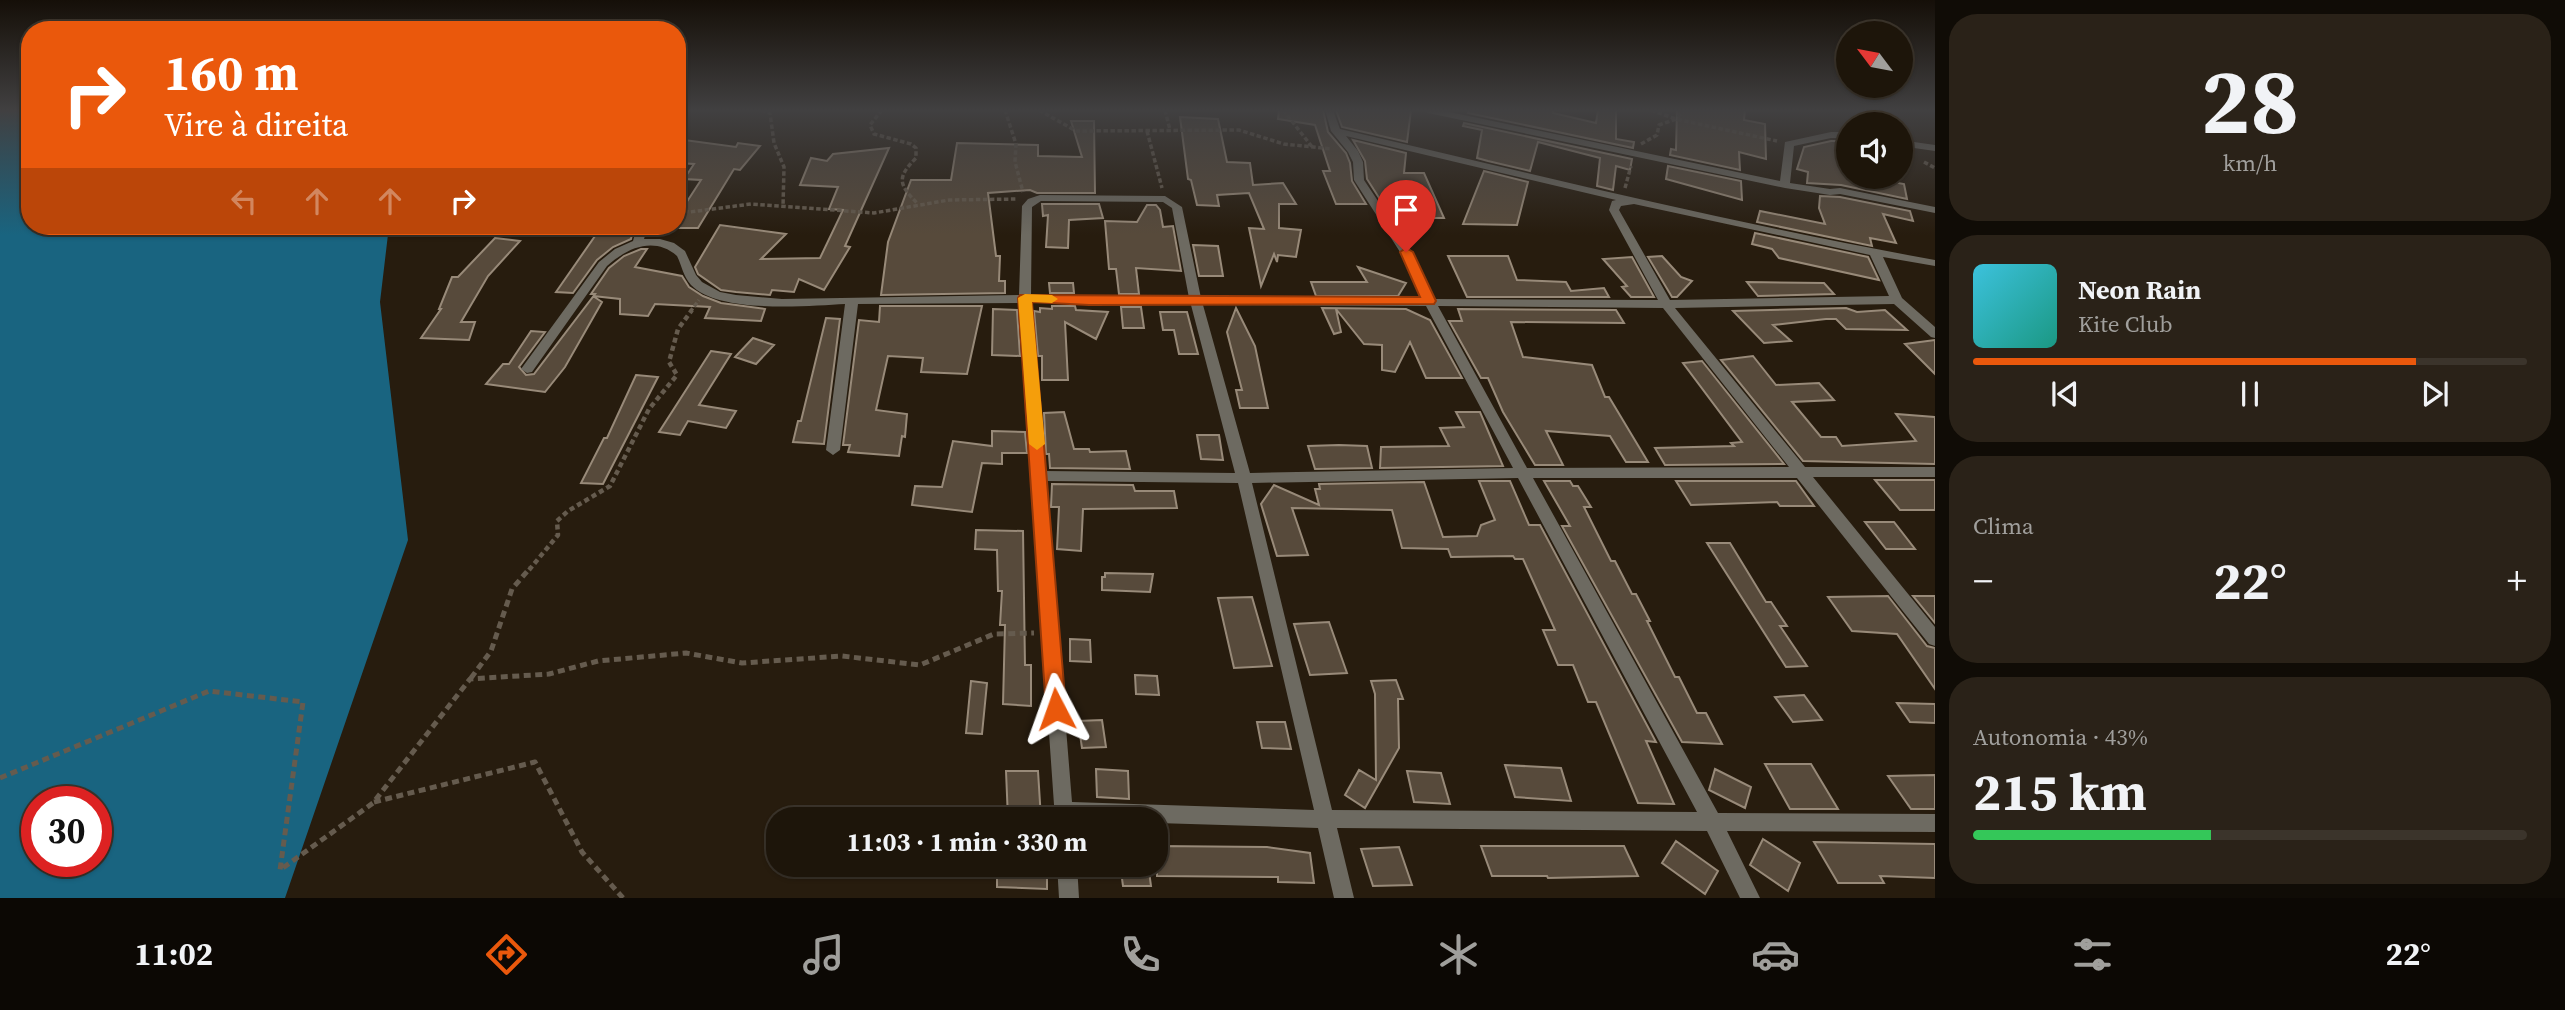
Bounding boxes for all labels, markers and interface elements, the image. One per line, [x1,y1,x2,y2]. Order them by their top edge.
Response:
north arrow [1836,21,1913,98]
map controls [1836,21,1913,189]
text: 160 m [164,39,299,106]
text: 28 [2201,39,2299,163]
icon: right [49,49,140,140]
text: Vire à direita [164,103,348,147]
button: sound [1836,112,1913,189]
text: km/h [2223,147,2277,179]
pin [1376,180,1436,252]
icon: left [225,182,263,220]
icon: ahead [298,182,336,220]
icon: ahead [371,182,409,220]
icon: right [444,182,482,220]
icon: arrive [1387,191,1425,229]
text: Neon Rain [2078,272,2201,308]
text: Kite Club [2078,308,2173,340]
icon: previous [2046,375,2084,413]
icon: pause [2231,375,2269,413]
icon: next [2416,375,2454,413]
text: Clima [1973,510,2034,542]
text: 22° [2213,545,2287,616]
text: − [1973,555,1993,607]
text: + [2507,555,2527,607]
position arrow [1019,672,1093,746]
text: Autonomia · 43% [1973,721,2148,753]
text: 215 km [1973,756,2147,827]
speed limit sign: 30 [21,786,112,877]
text: 11:03 · 1 min · 330 m [847,824,1087,860]
icon: directions [482,930,531,979]
icon: music [799,930,848,979]
icon: phone [1116,930,1165,979]
icon: climate [1434,930,1483,979]
icon: car [1751,930,1800,979]
icon: filters [2068,930,2117,979]
text: 11:02 [134,932,213,976]
text: 22° [2386,932,2431,976]

